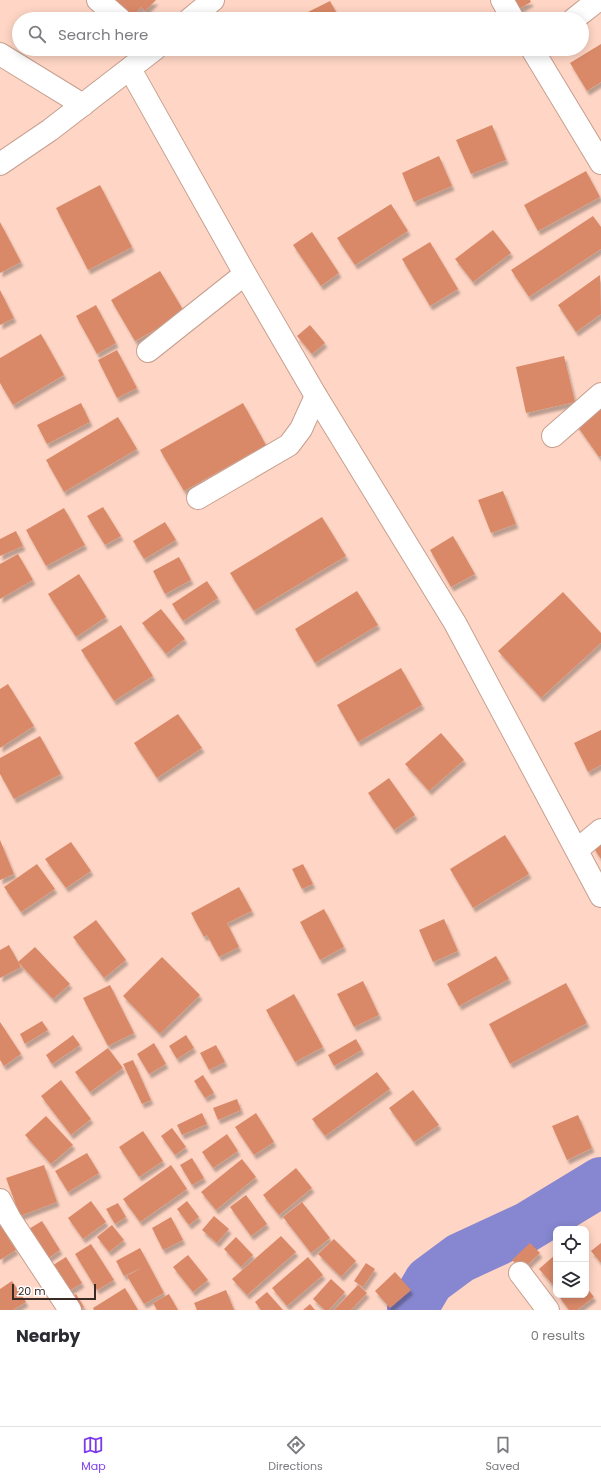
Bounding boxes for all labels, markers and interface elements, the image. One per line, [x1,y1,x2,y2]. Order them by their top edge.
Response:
search box [12,12,589,56]
icon: search [26,23,48,45]
text: Search here [58,24,148,45]
map controls [553,1226,589,1298]
button: locate [553,1226,589,1262]
button: layers [553,1262,589,1298]
scale bar [12,1282,96,1301]
text: 20 m [18,1283,46,1299]
text: Nearby [16,1324,80,1348]
text: 0 results [531,1326,585,1345]
tab: Map [81,1434,106,1475]
tab: Directions [268,1434,323,1475]
tab: Saved [485,1434,520,1475]

